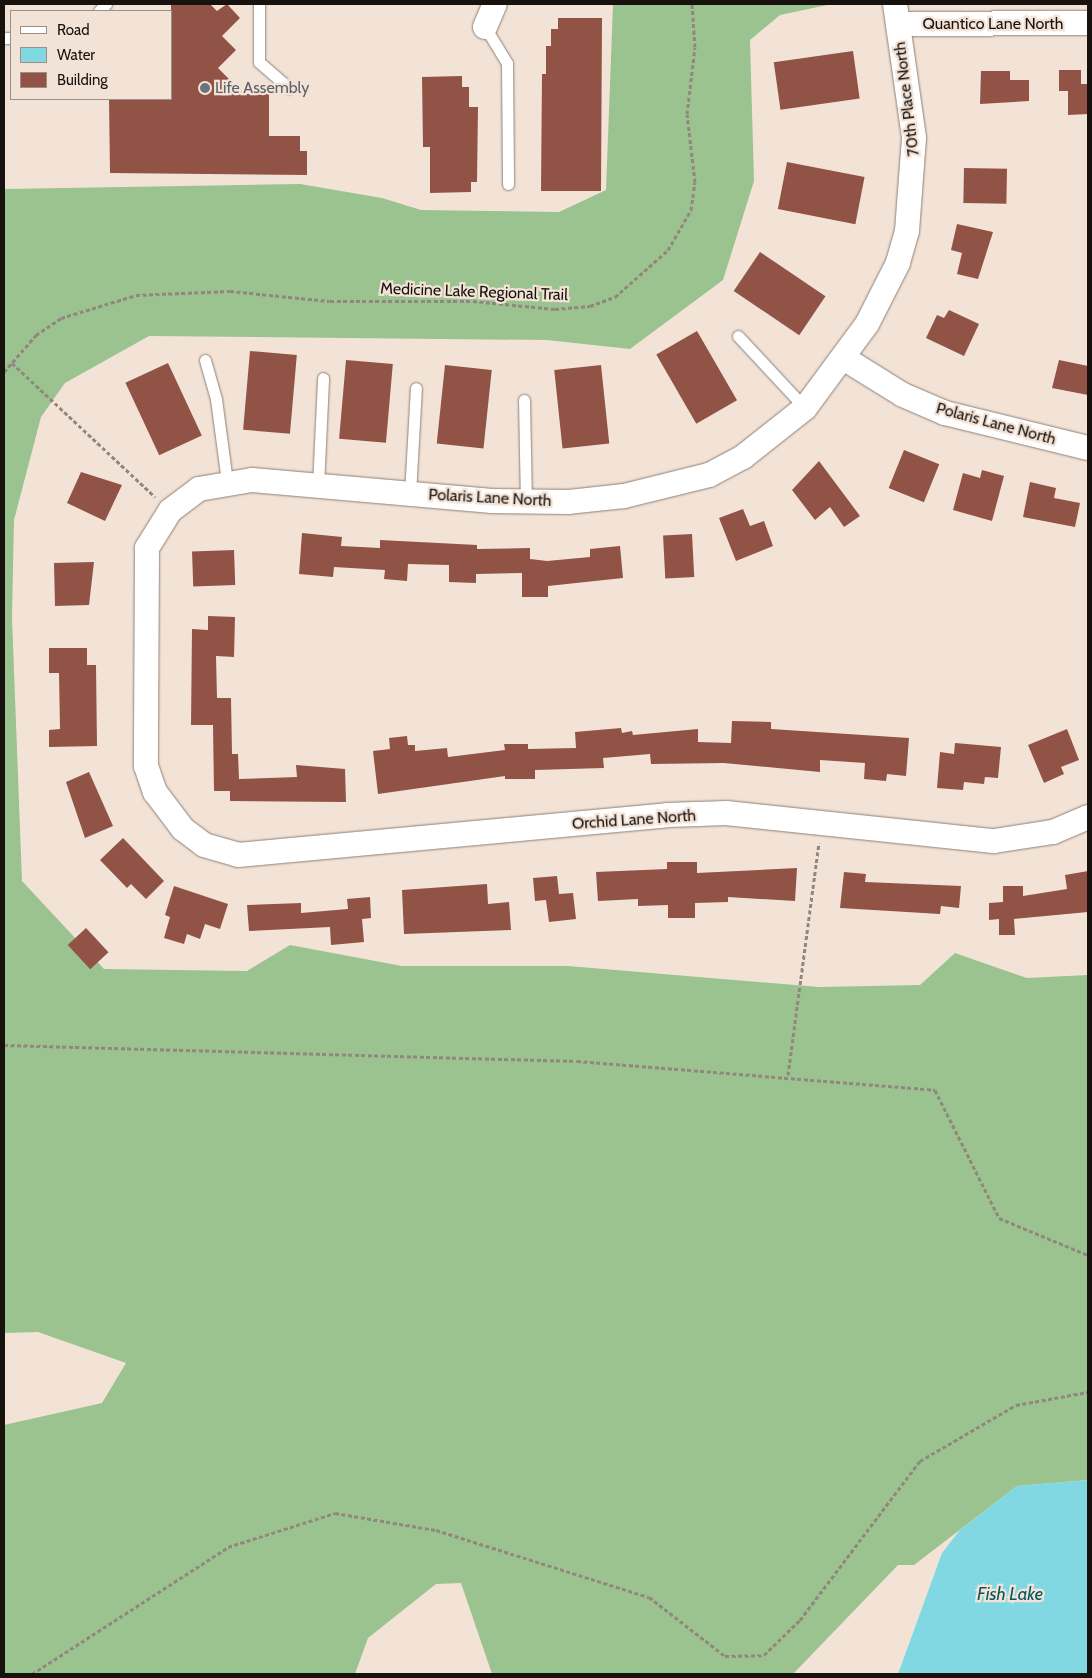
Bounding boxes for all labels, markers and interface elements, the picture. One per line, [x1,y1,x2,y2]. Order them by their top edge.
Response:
legend [10,10,172,100]
street label: Quantico Lane North [923,14,1063,34]
text: Road [57,21,90,39]
street label: 70th Place North [890,41,924,157]
text: Water [57,46,95,64]
text: Building [57,71,108,89]
place label: Life Assembly [215,78,309,98]
marker: Life Assembly [199,82,211,94]
street label: Medicine Lake Regional Trail [380,279,568,305]
street label: Polaris Lane North [934,399,1058,449]
street label: Polaris Lane North [428,485,552,511]
street label: Orchid Lane North [571,806,697,834]
water label: Fish Lake [977,1583,1043,1605]

